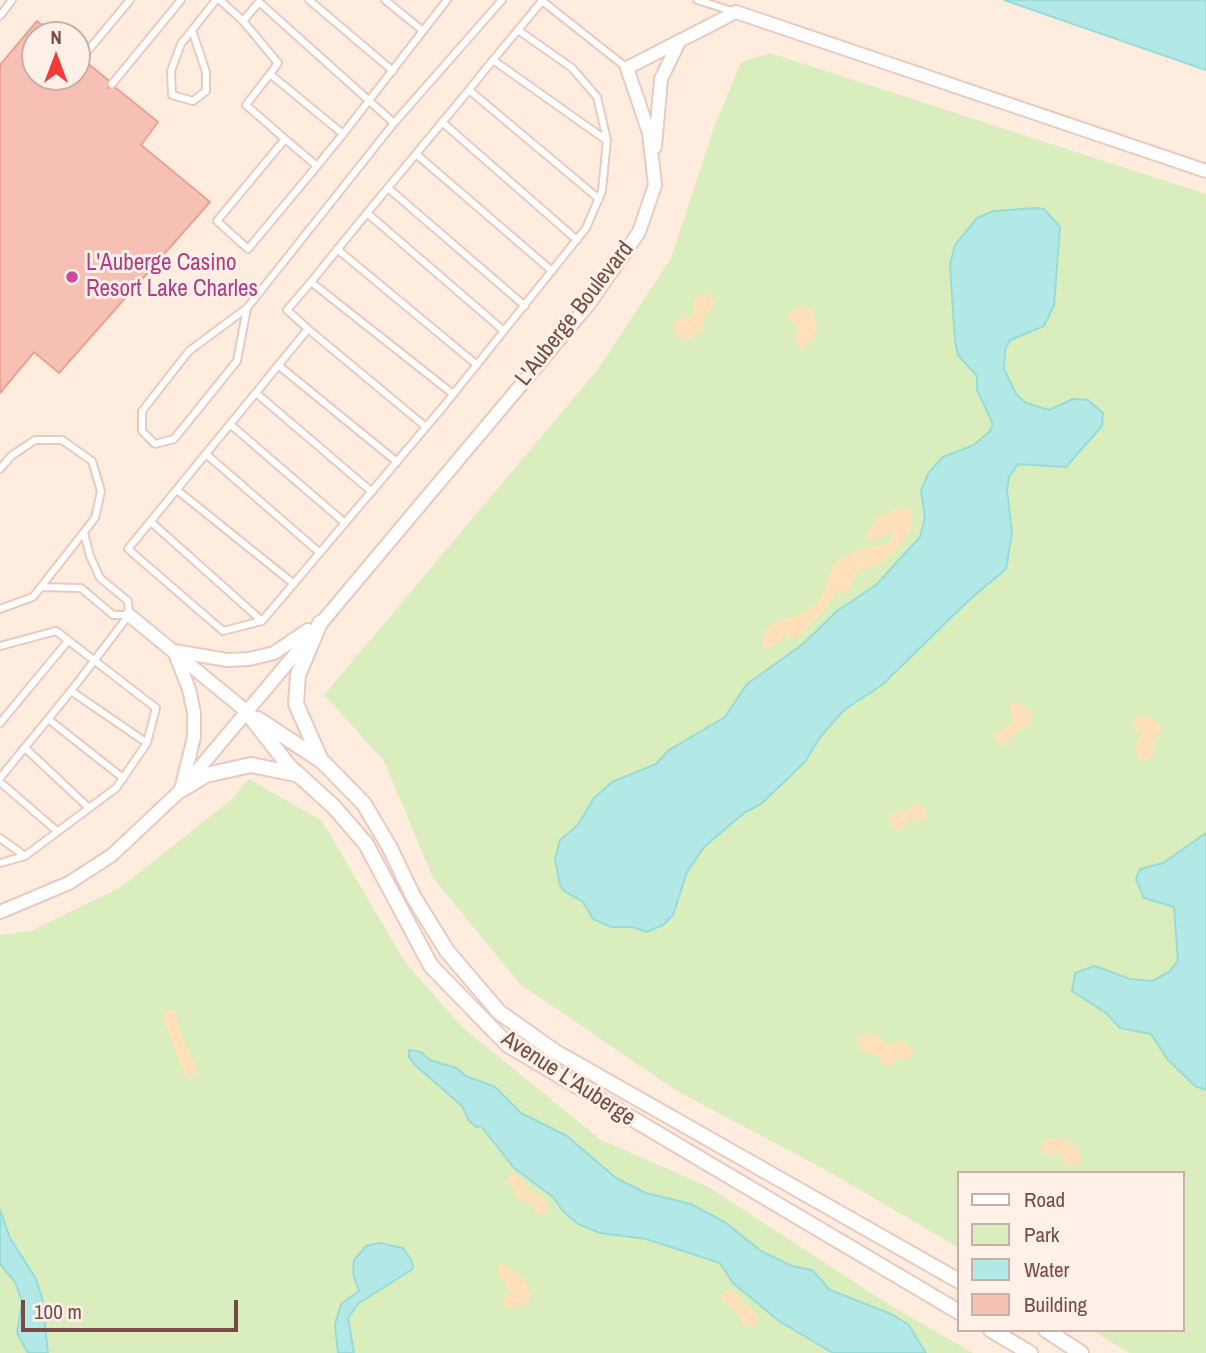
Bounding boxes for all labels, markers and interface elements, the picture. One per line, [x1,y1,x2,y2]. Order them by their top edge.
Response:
north arrow [21,21,91,91]
text: N [50,24,62,50]
street label: L'Auberge Boulevard [510,236,640,392]
place label: L'Auberge Casino Resort Lake Charles [86,250,258,304]
marker: L'Auberge Casino Resort Lake Charles [64,269,80,285]
street label: Avenue L'Auberge [496,1025,640,1133]
legend [958,1171,1185,1332]
text: Road [1024,1185,1065,1214]
text: Park [1024,1220,1059,1249]
text: Water [1024,1255,1069,1284]
scale bar [24,1286,242,1330]
text: Building [1024,1290,1087,1319]
text: 100 m [34,1297,82,1326]

